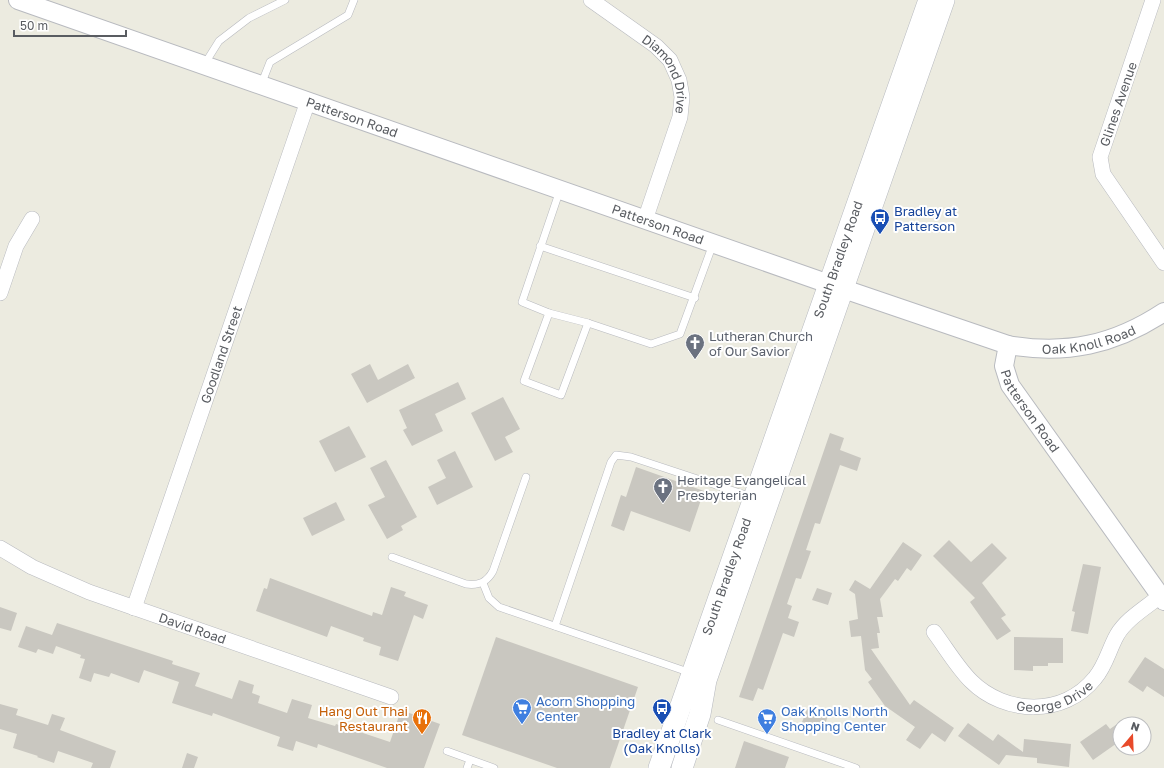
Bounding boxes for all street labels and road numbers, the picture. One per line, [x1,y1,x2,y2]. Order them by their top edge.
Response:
street label: Diamond Drive [639,31,690,114]
street label: Glines Avenue [1096,60,1140,148]
street label: Patterson Road [304,94,400,140]
street label: South Bradley Road [810,199,866,320]
street label: Patterson Road [610,201,706,248]
street label: Goodland Street [197,304,245,405]
street label: Oak Knoll Road [1042,322,1138,357]
street label: Patterson Road [998,367,1063,455]
street label: South Bradley Road [698,516,754,637]
street label: David Road [157,609,228,647]
street label: George Drive [1015,677,1096,715]

